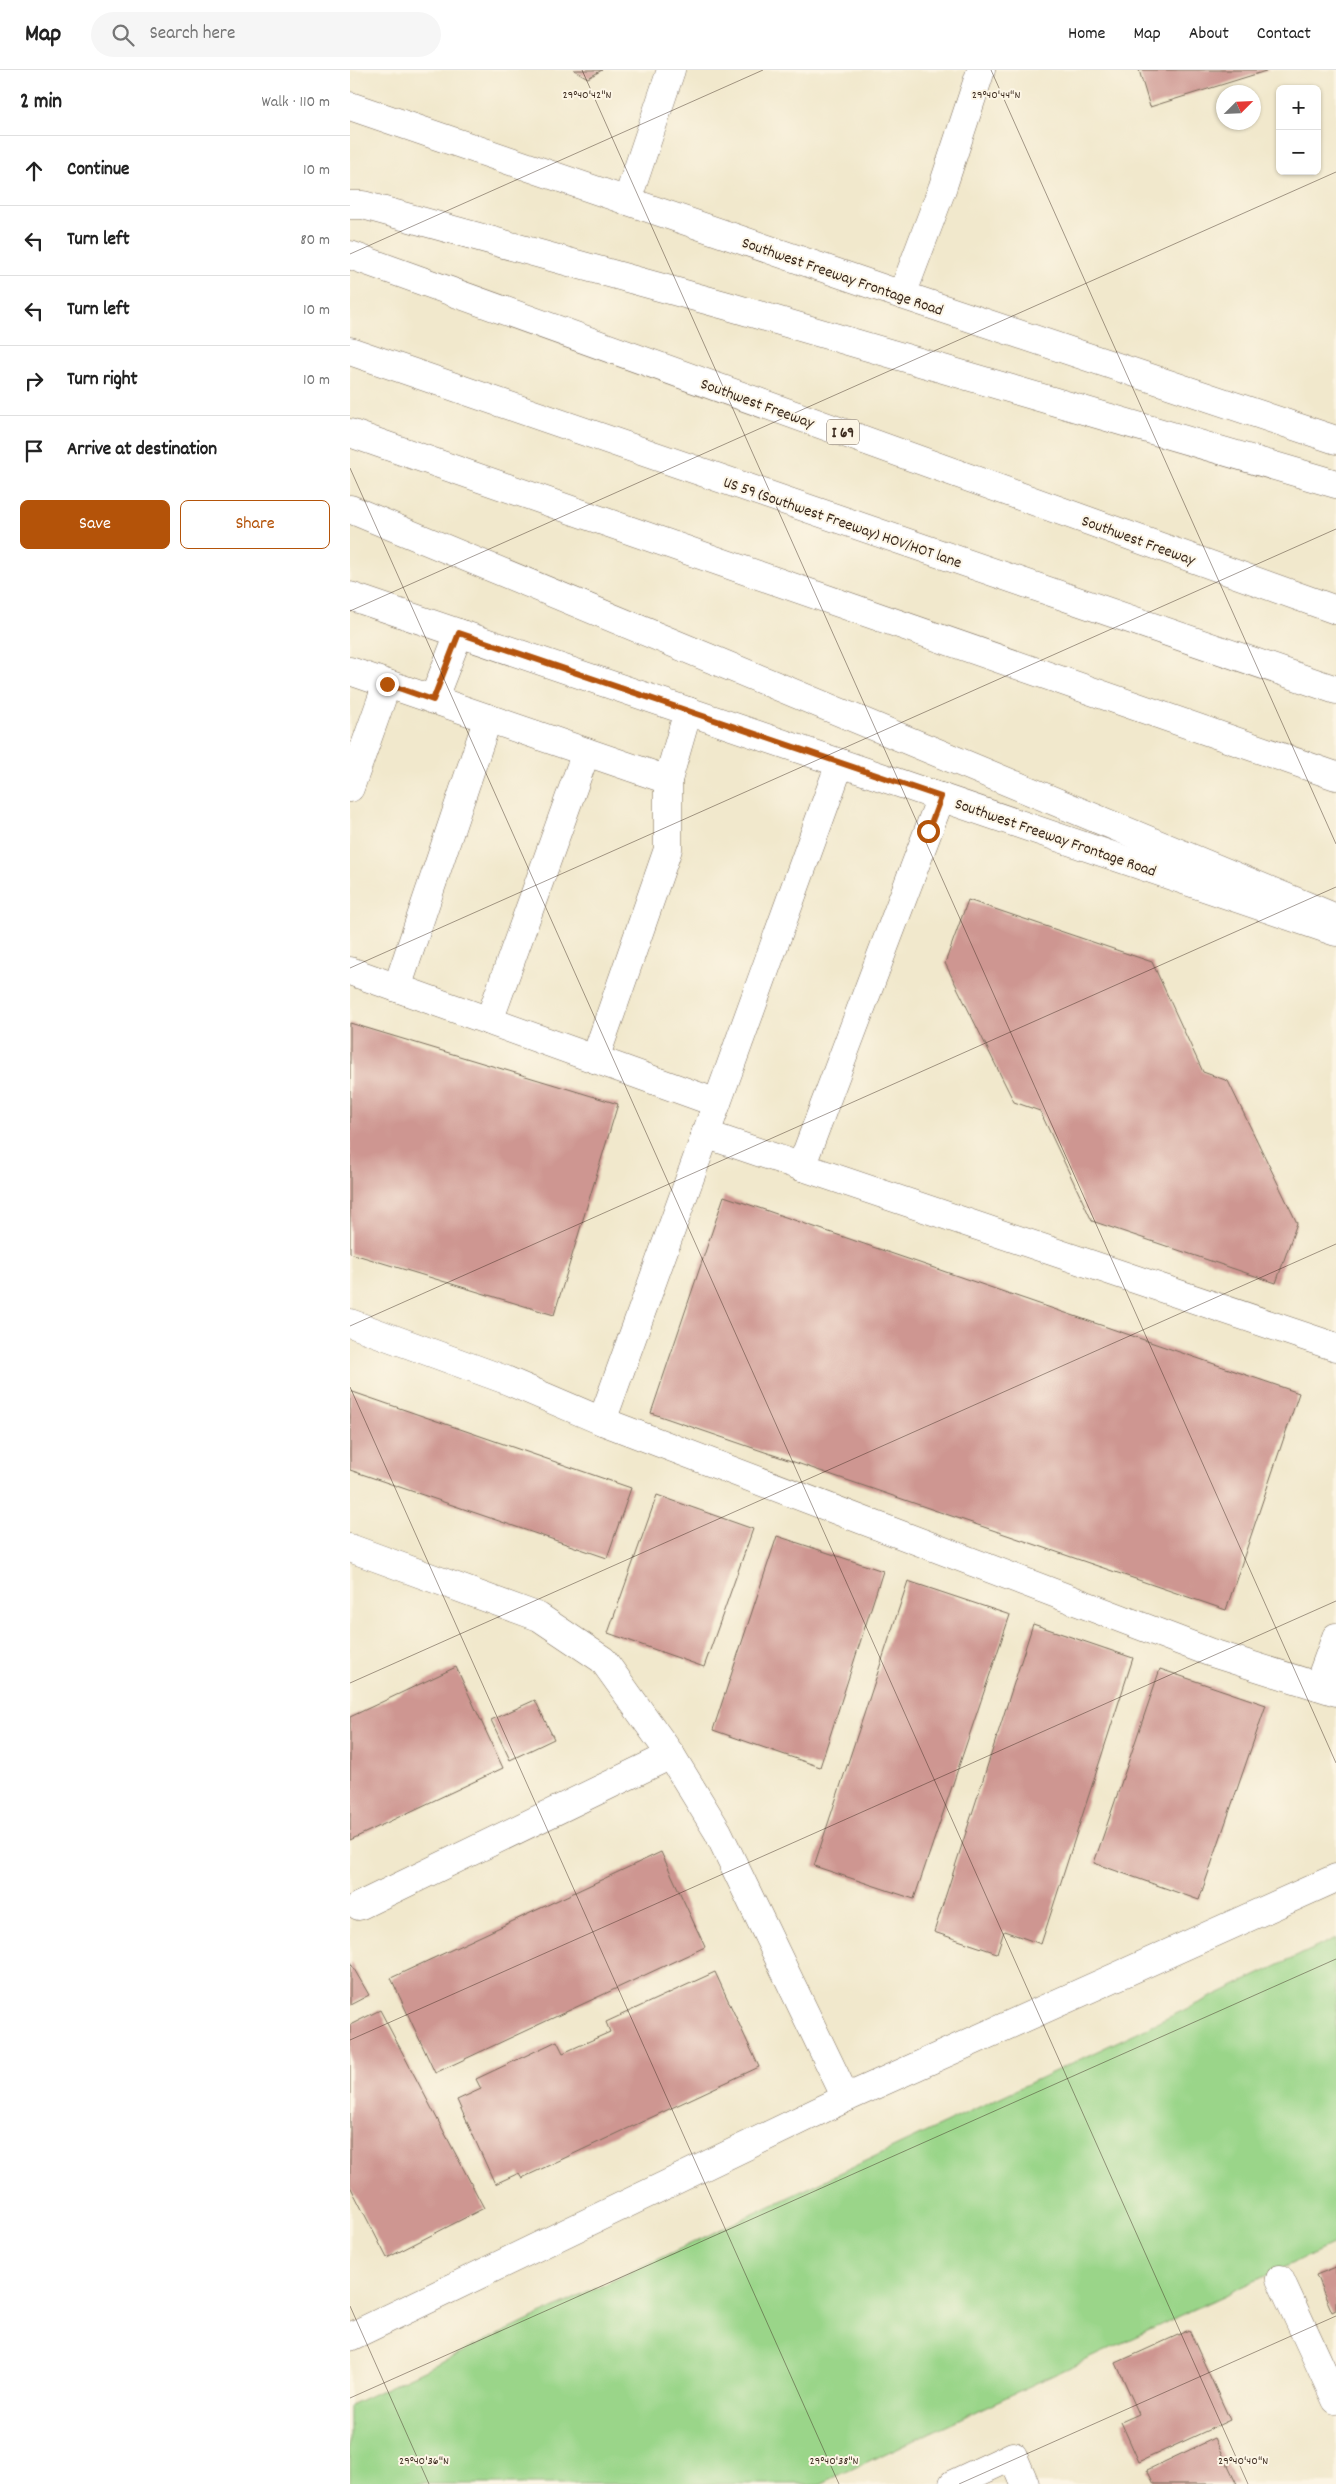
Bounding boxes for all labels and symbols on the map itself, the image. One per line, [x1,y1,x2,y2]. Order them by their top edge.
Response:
north arrow [1216,85,1261,130]
text: 29°40'42"N [563,87,612,104]
text: 29°40'44"N [972,87,1020,104]
street label: Southwest Freeway Frontage Road [738,232,946,323]
street label: Southwest Freeway [697,373,818,436]
road number: I 69 [827,420,859,444]
street label: US 59 (Southwest Freeway) HOV/HOT lane [720,472,964,575]
street label: Southwest Freeway [1078,510,1199,573]
route end [376,673,399,696]
street label: Southwest Freeway Frontage Road [951,793,1159,884]
route start [917,820,940,843]
text: 29°40'36"N [399,2453,449,2470]
text: 29°40'38"N [810,2453,858,2470]
text: 29°40'40"N [1218,2453,1268,2470]

